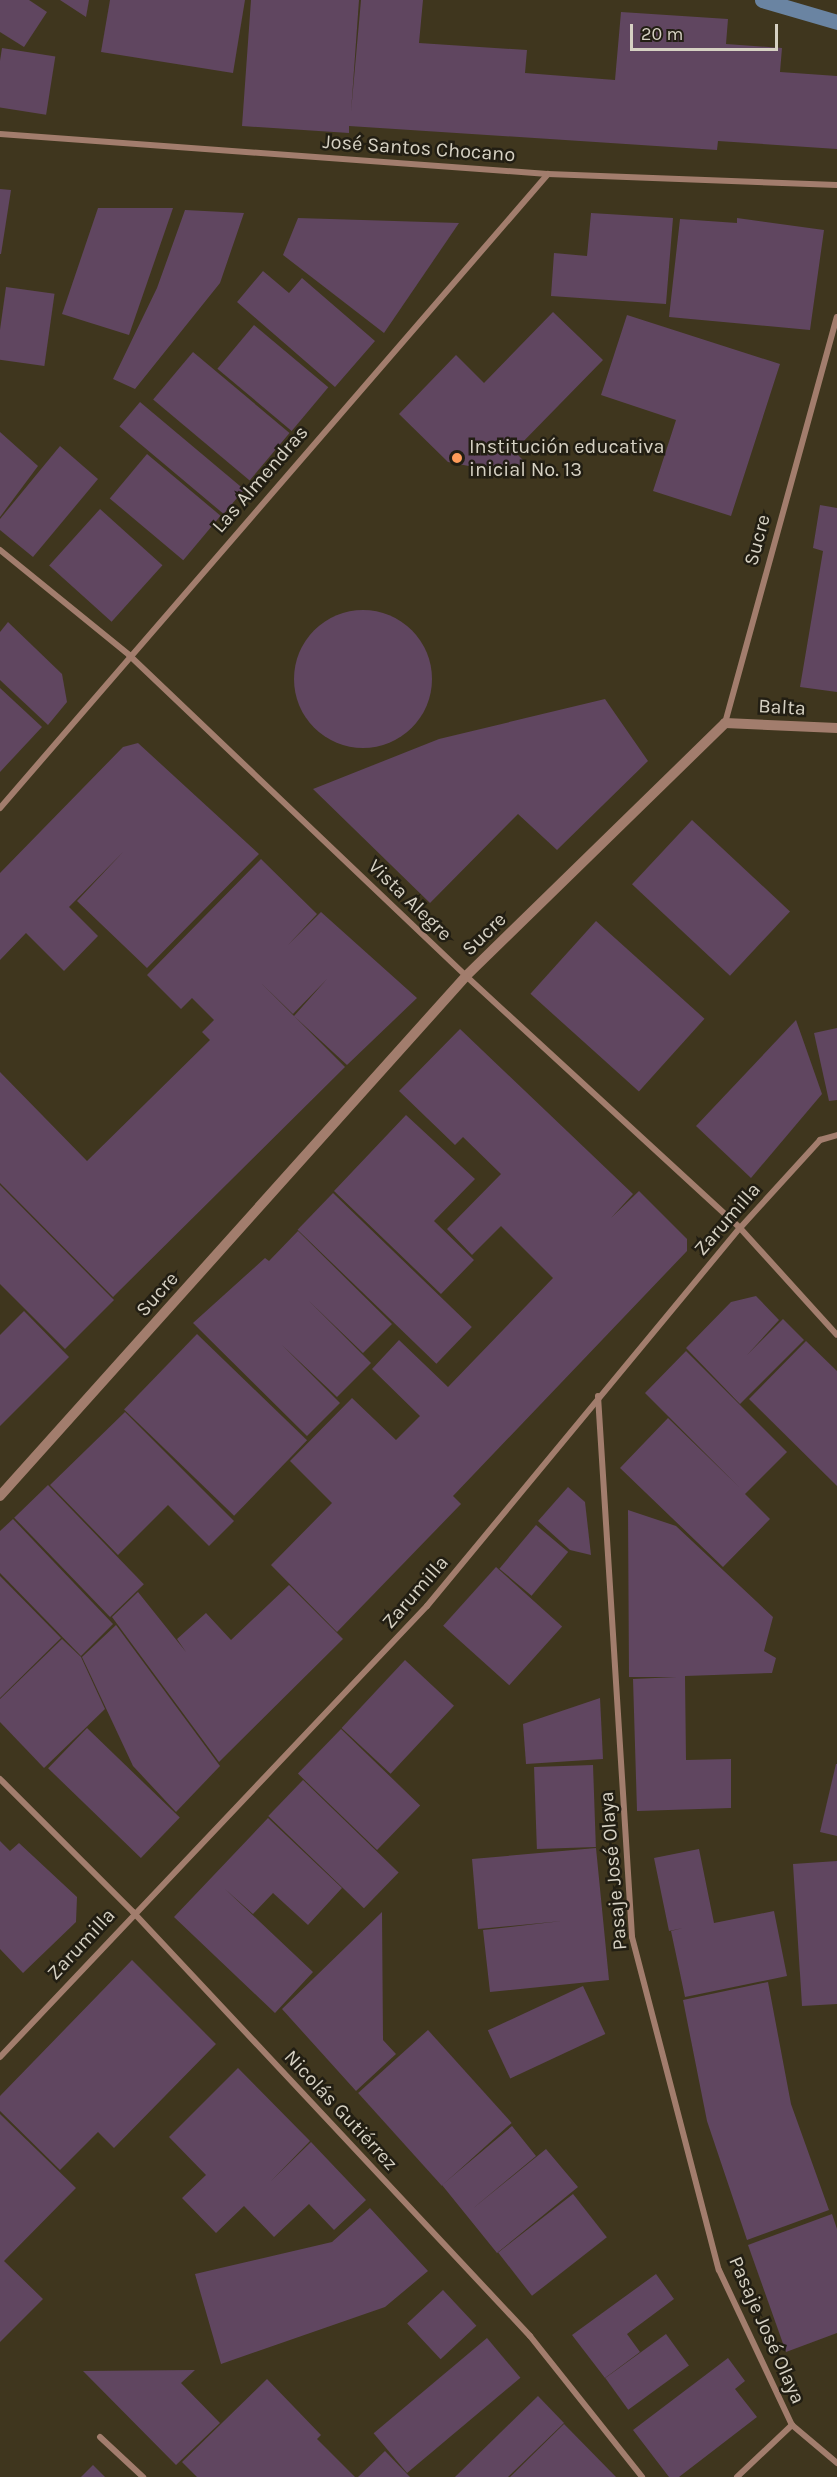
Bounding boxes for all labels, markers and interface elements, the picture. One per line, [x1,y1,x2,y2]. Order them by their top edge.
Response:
scale bar [633,12,782,50]
text: 20 m [641,23,683,45]
street label: José Santos Chocano [322,129,516,167]
street label: Las Almendras [207,420,313,538]
place label: Institución educativa inicial No. 13 [469,434,664,481]
marker: Institución educativa inicial No. 13 [450,451,464,465]
street label: Sucre [739,512,775,568]
street label: Balta [758,694,806,720]
street label: Vista Alegre [363,854,457,946]
street label: Sucre [457,907,511,961]
street label: Zarumilla [689,1178,765,1260]
street label: Sucre [131,1267,183,1321]
street label: Zarumilla [377,1551,453,1633]
street label: Pasaje José Olaya [594,1791,632,1951]
street label: Zarumilla [42,1903,120,1985]
street label: Nicolás Gutiérrez [279,2045,403,2175]
street label: Pasaje José Olaya [724,2252,810,2408]

